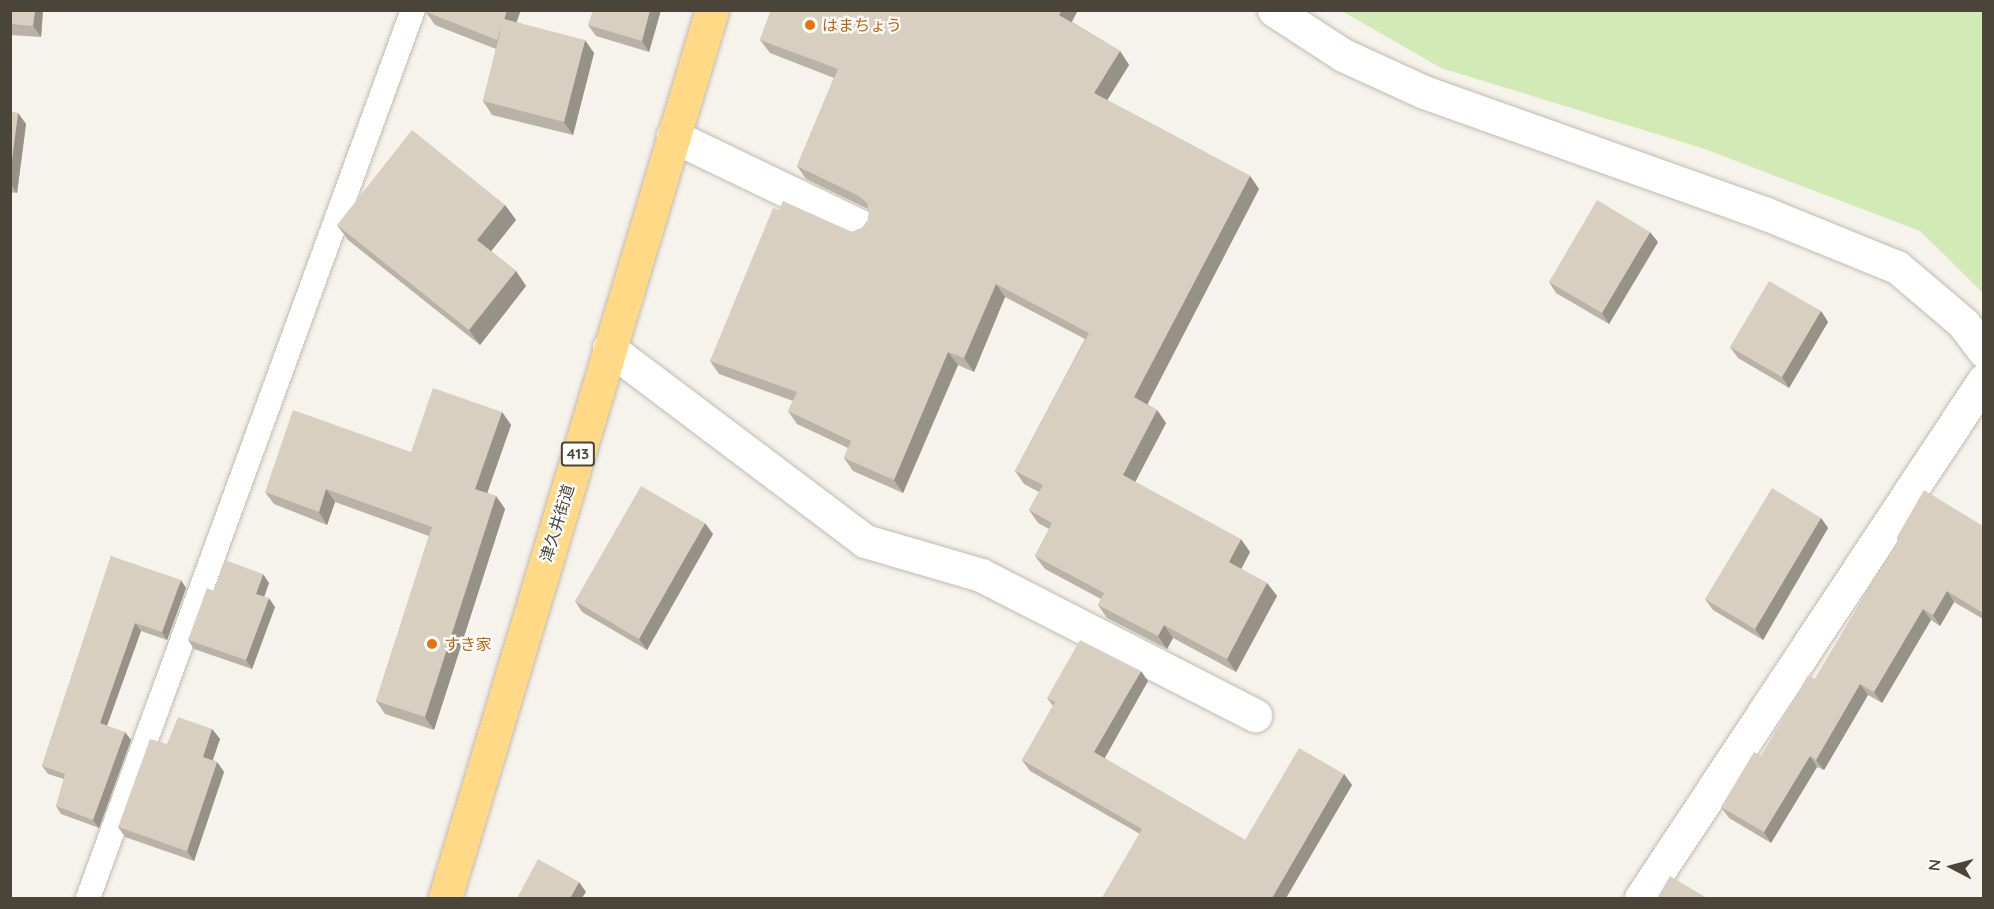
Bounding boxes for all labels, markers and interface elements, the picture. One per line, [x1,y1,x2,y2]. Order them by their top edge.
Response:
place label: はまちょう [822,15,902,35]
marker: はまちょう [803,18,817,32]
road number: 413 [560,442,596,466]
street label: 津久井街道 [536,482,578,564]
place label: すき家 [444,634,492,654]
marker: すき家 [425,637,439,651]
north arrow [1922,837,1982,897]
text: N [1924,858,1945,872]

